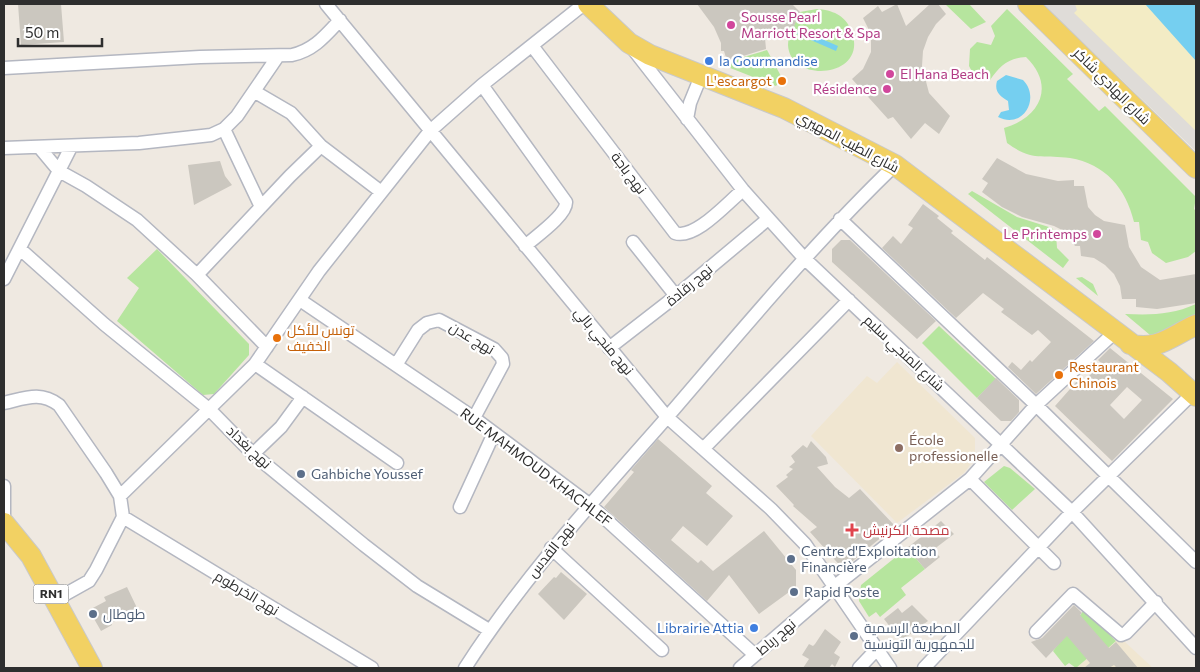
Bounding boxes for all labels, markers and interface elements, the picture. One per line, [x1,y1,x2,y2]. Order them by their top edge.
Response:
place label: Sousse Pearl Marriott Resort & Spa [741,8,881,41]
scale bar [18,15,101,47]
marker: Sousse Pearl Marriott Resort & Spa [725,19,737,31]
text: 50 m [25,23,59,41]
street label: شارع الهادي شاكر [1067,43,1154,130]
place label: la Gourmandise [719,52,818,69]
marker: la Gourmandise [703,55,715,67]
place label: El Hana Beach [900,65,989,82]
marker: El Hana Beach [884,68,896,80]
place label: L'escargot [706,72,772,89]
marker: L'escargot [776,75,788,87]
place label: Résidence [813,80,877,97]
marker: Résidence [881,83,893,95]
street label: شارع الطيب المهيري [792,107,902,179]
street label: نهج باجة [607,148,651,198]
place label: Le Printemps [1003,225,1087,242]
marker: Le Printemps [1091,228,1103,240]
street label: نهج رقادة [662,260,716,310]
street label: نهج منجي بالي [568,303,638,381]
street label: شارع المنجي سليم [858,311,948,397]
street label: نهج عدن [446,318,498,358]
place label: تونس للأكل الخفيف [287,321,355,354]
marker: تونس للأكل الخفيف [271,332,283,344]
place label: Restaurant Chinois [1069,358,1139,391]
marker: Restaurant Chinois [1053,369,1065,381]
street label: RUE MAHMOUD KHACHLEF [457,404,615,529]
street label: نهج بغداد [223,422,275,472]
place label: École professionelle [909,431,998,464]
marker: École professionelle [893,442,905,454]
place label: Gahbiche Youssef [311,465,424,482]
marker: Gahbiche Youssef [295,468,307,480]
street label: نهج القدس [523,519,579,581]
place label: مصحة الكرنيش [863,521,950,538]
marker: مصحة الكرنيش [845,523,859,537]
place label: Centre d'Exploitation Financière [801,542,936,575]
marker: Centre d'Exploitation Financière [785,553,797,565]
street label: نهج الخرطوم [211,567,282,620]
place label: Rapid Poste [804,583,879,600]
road number: RN1 [34,584,68,604]
marker: Rapid Poste [788,586,800,598]
place label: طوطال [103,605,145,623]
marker: طوطال [87,608,99,620]
street label: نهج رباط [752,615,800,659]
place label: Librairie Attia [657,619,744,636]
place label: المطبعة الرسمية للجمهورية التونسية [864,619,975,652]
marker: Librairie Attia [748,622,760,634]
marker: المطبعة الرسمية للجمهورية التونسية [848,630,860,642]

